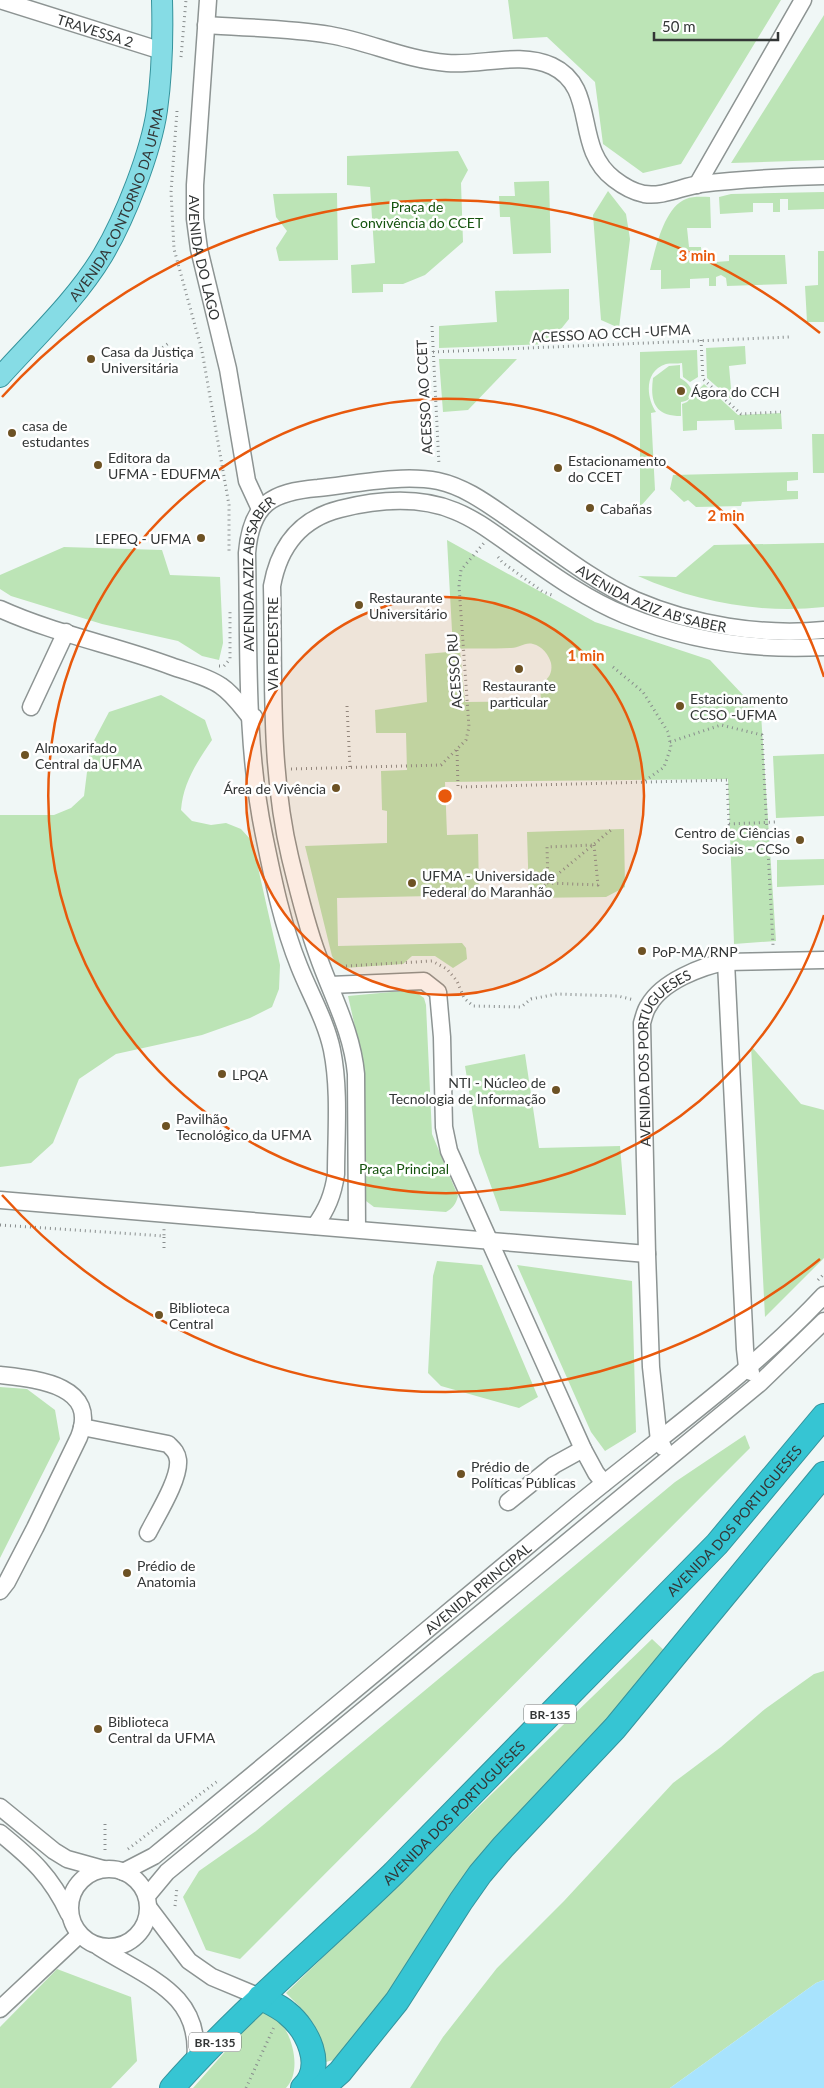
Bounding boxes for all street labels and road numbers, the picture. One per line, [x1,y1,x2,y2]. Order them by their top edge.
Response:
street label: TRAVESSA 2 [55,10,136,50]
street label: AVENIDA CONTORNO DA UFMA [65,105,166,304]
street label: AVENIDA DO LAGO [187,195,224,322]
street label: ACESSO AO CCH -UFMA [531,320,691,346]
street label: ACESSO AO CCET [412,338,435,455]
street label: AVENIDA AZIZ AB'SABER [238,492,278,652]
street label: AVENIDA AZIZ AB'SABER [574,560,728,635]
street label: VIA PEDESTRE [264,597,281,691]
street label: ACESSO RU [443,633,465,709]
street label: AVENIDA DOS PORTUGUESES [633,965,694,1147]
street label: AVENIDA DOS PORTUGUESES [663,1441,805,1599]
street label: AVENIDA PRINCIPAL [421,1539,534,1637]
road number: BR-135 [524,1705,576,1724]
street label: AVENIDA DOS PORTUGUESES [379,1737,528,1888]
road number: BR-135 [189,2032,241,2052]

